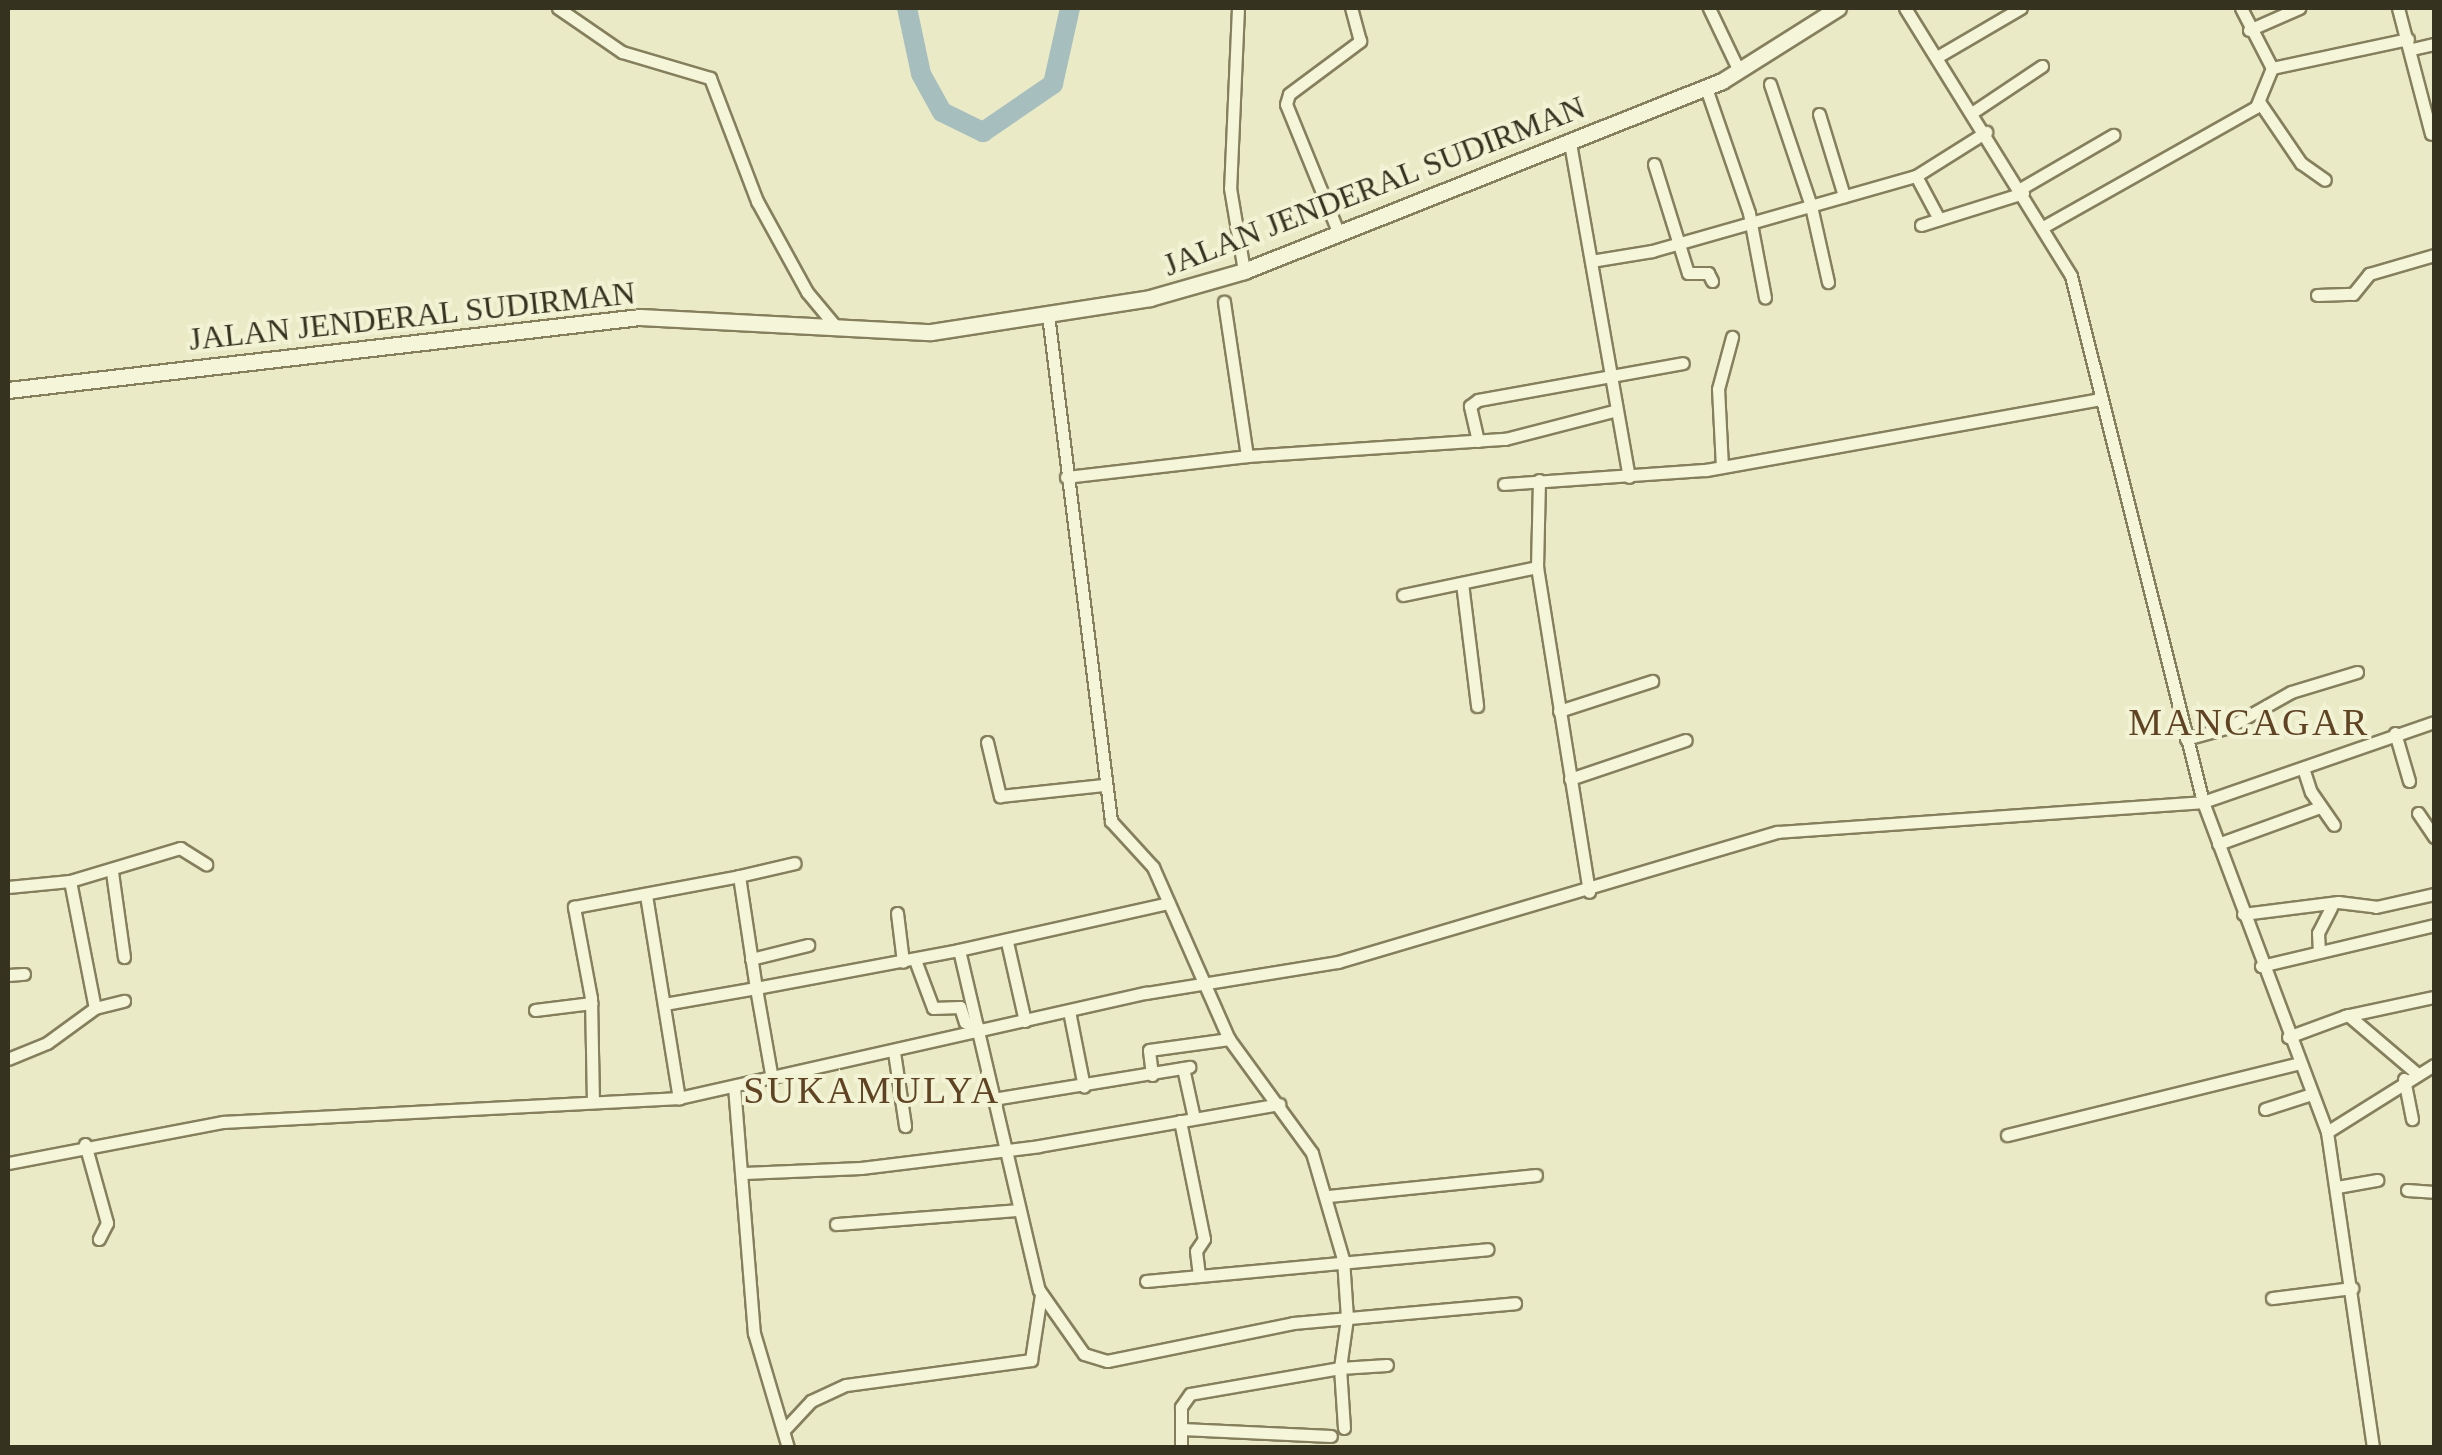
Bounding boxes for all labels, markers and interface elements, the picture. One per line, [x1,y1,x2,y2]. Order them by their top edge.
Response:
street label: JALAN JENDERAL SUDIRMAN [1157,87,1591,285]
street label: JALAN JENDERAL SUDIRMAN [186,273,638,359]
district label: MANCAGAR [2128,700,2370,746]
district label: SUKAMULYA [743,1068,1001,1114]

